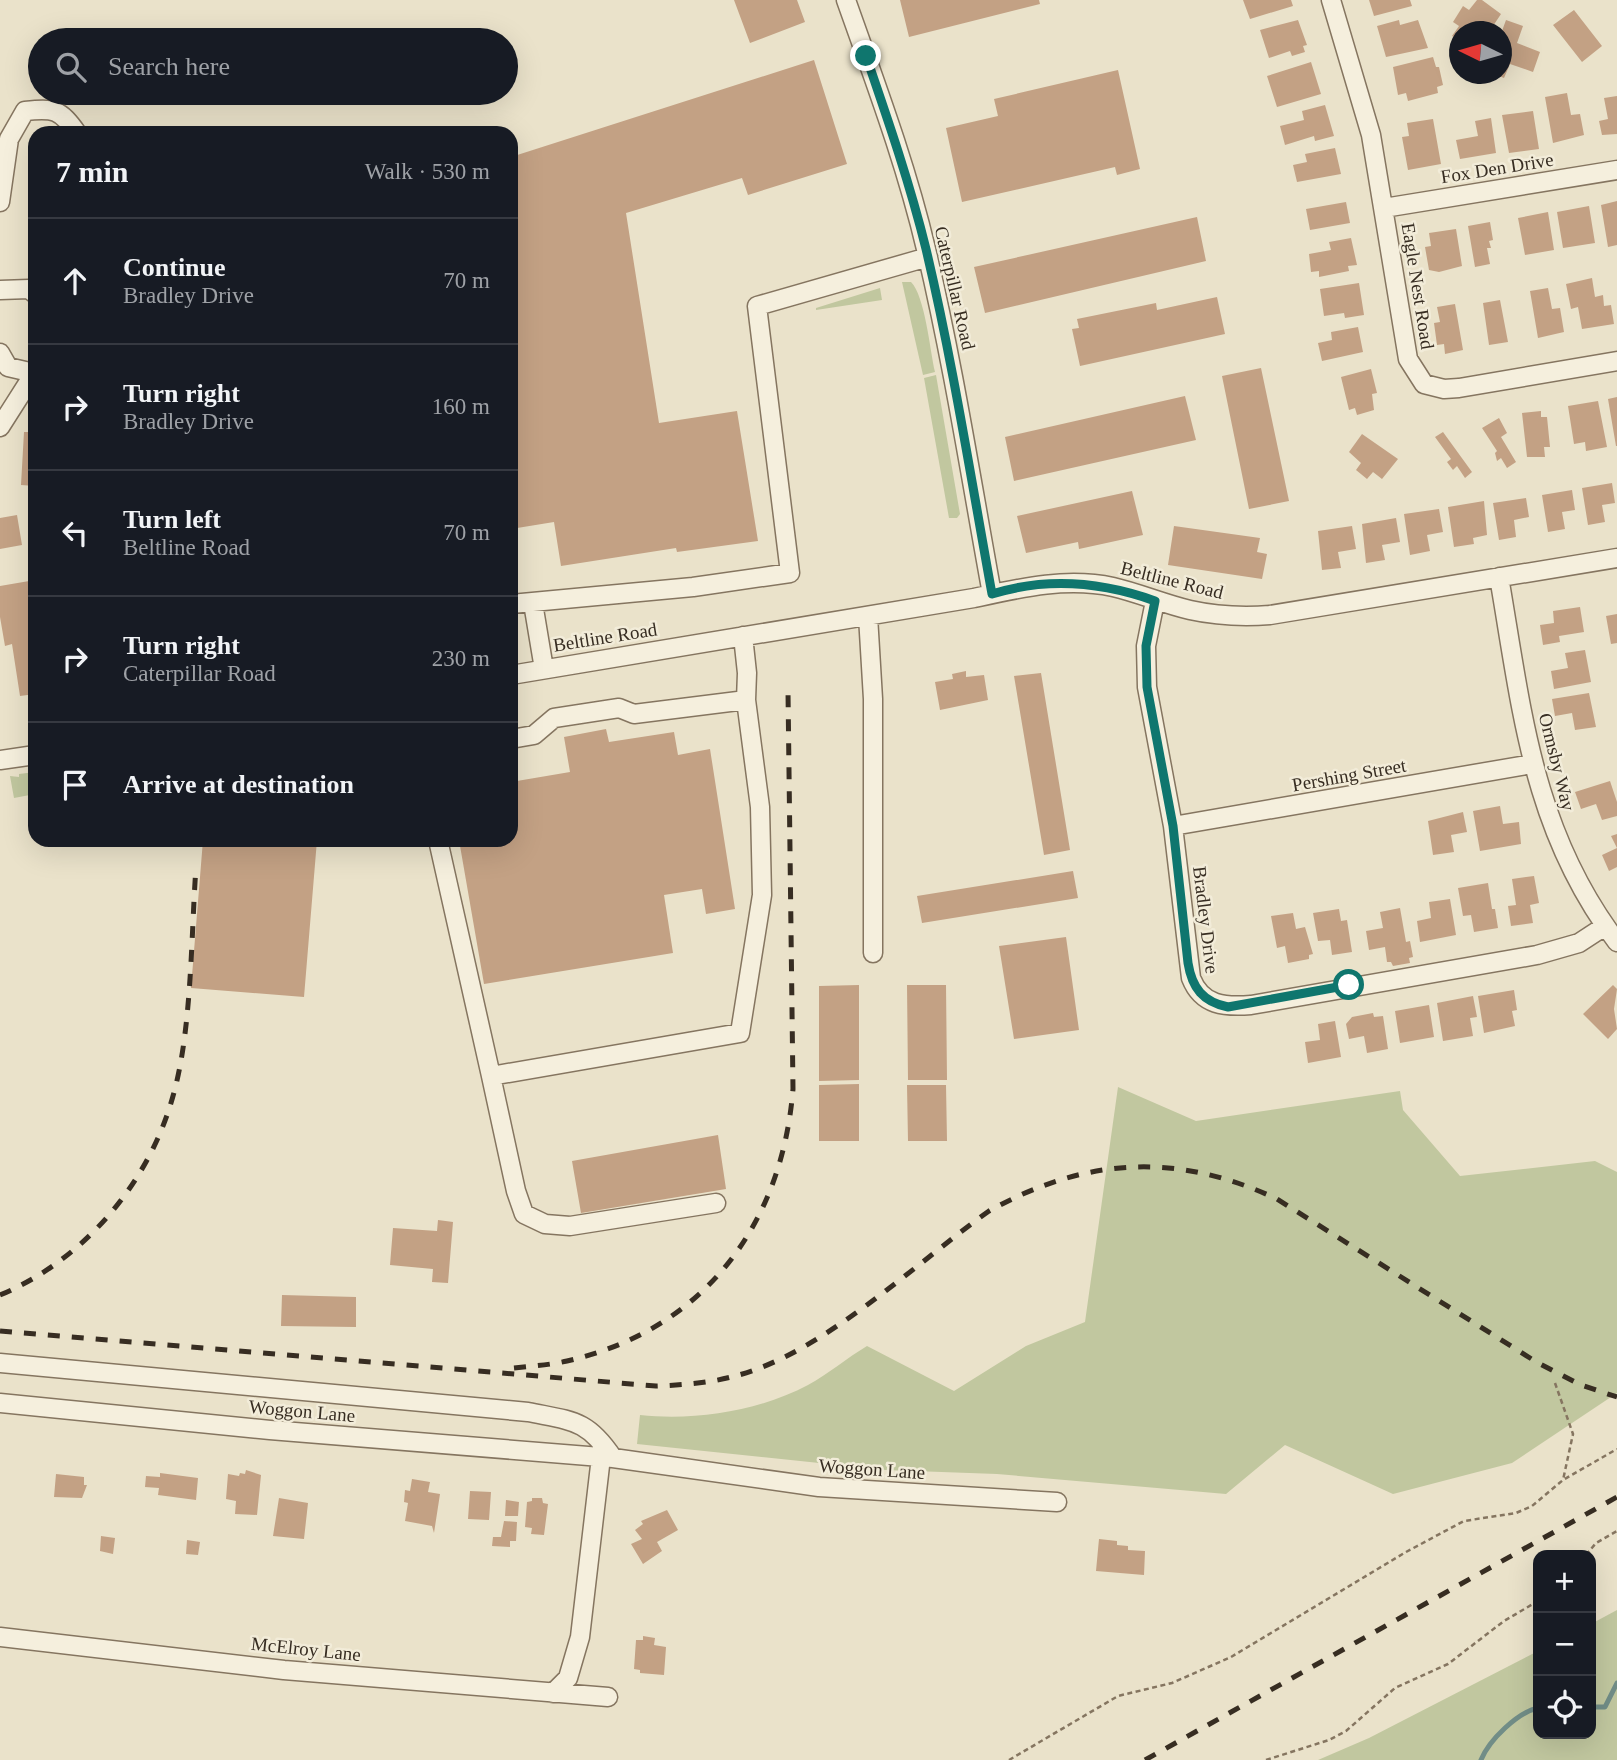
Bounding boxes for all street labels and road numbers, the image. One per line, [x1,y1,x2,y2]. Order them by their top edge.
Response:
street label: Fox Den Drive [1439,149,1555,187]
street label: Eagle Nest Road [1398,221,1438,351]
street label: Caterpillar Road [931,224,980,352]
street label: Beltline Road [1119,557,1226,603]
street label: Beltline Road [551,618,659,656]
street label: Ormsby Way [1535,711,1579,814]
street label: Pershing Street [1290,755,1408,795]
street label: Bradley Drive [1189,865,1223,975]
street label: Woggon Lane [248,1396,356,1426]
street label: Woggon Lane [818,1455,926,1483]
street label: McElroy Lane [250,1633,362,1665]

